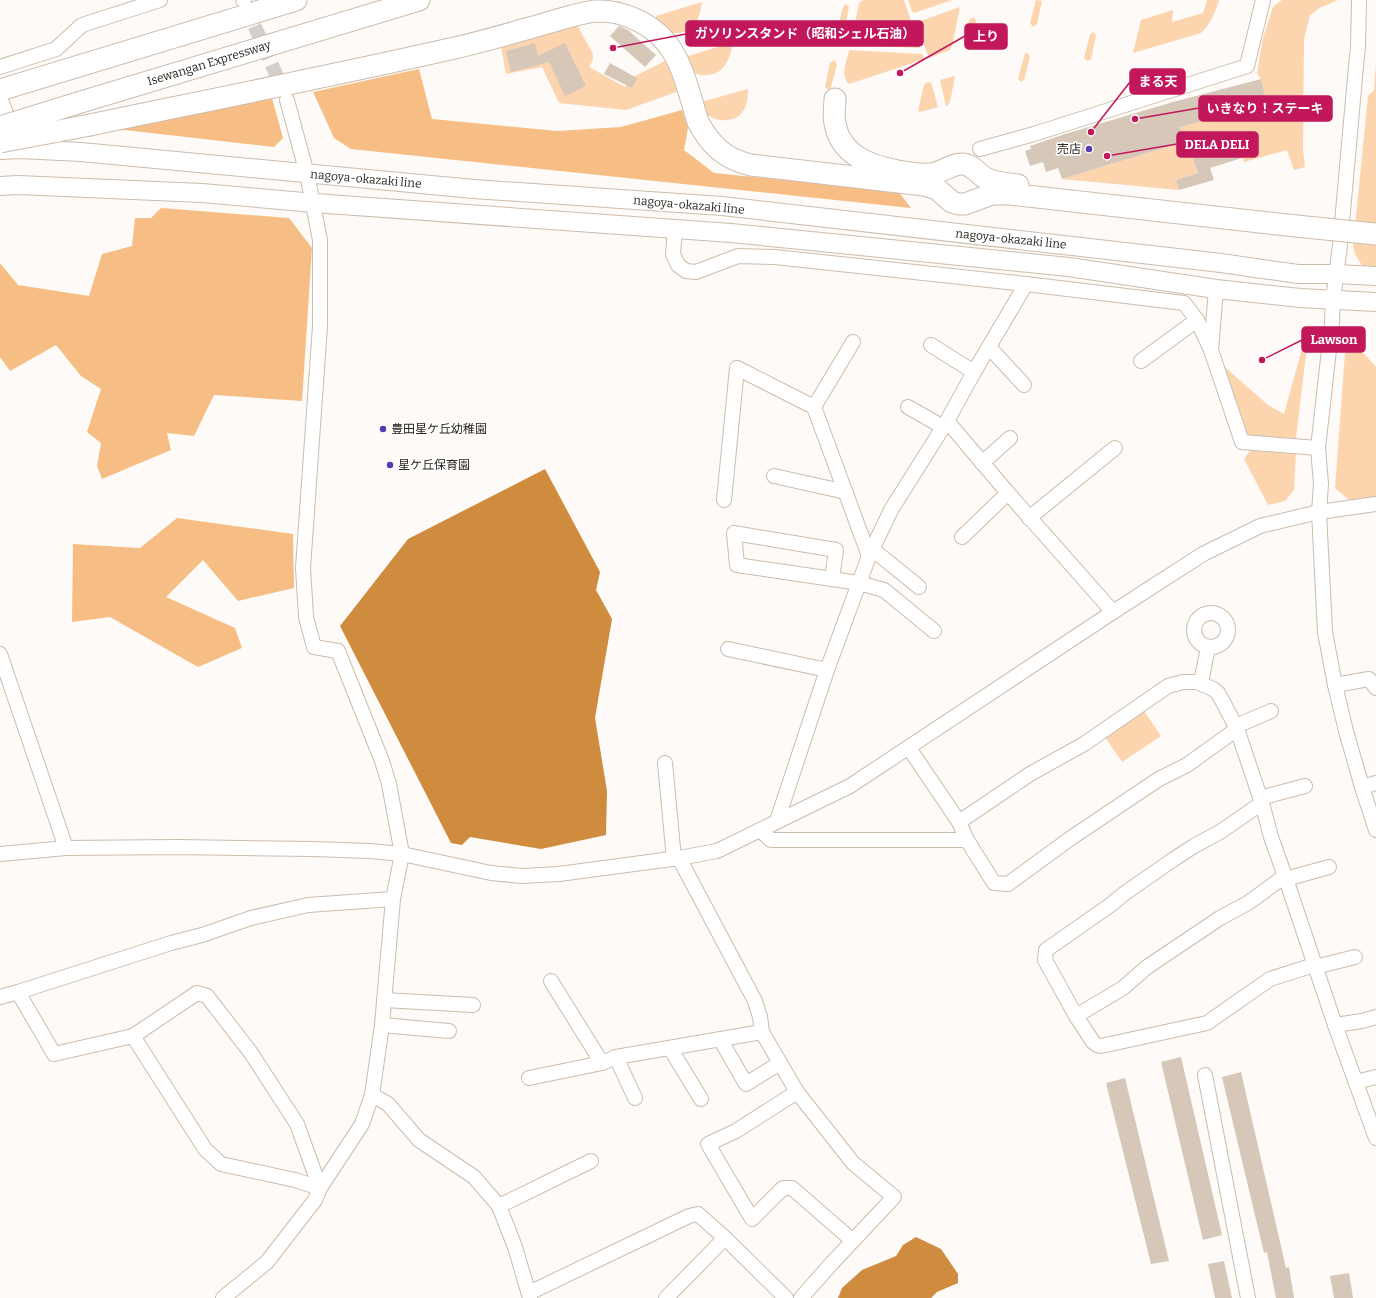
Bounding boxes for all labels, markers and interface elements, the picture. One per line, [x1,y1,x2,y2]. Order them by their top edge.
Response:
callout: ガソリンスタンド（昭和シェル石油） [686,21,923,46]
callout: 上り [965,24,1007,49]
text: ガソリンスタンド（昭和シェル石油） [695,26,915,41]
text: 上り [973,29,999,44]
street label: Isewangan Expressway [146,37,273,88]
callout: まる天 [1130,69,1185,94]
text: まる天 [1138,74,1178,89]
callout: いきなり！ステーキ [1199,96,1332,121]
text: いきなり！ステーキ [1206,101,1324,116]
callout: DELA DELI [1177,132,1258,157]
text: DELA DELI [1184,137,1250,152]
place label: 売店 [1057,142,1081,156]
marker: 売店 [1084,144,1094,154]
street label: nagoya-okazaki line [310,167,422,191]
street label: nagoya-okazaki line [633,193,745,217]
street label: nagoya-okazaki line [955,226,1067,252]
callout: Lawson [1302,327,1365,352]
text: Lawson [1311,332,1358,347]
place label: 豊田星ケ丘幼稚園 [391,422,487,436]
marker: 豊田星ケ丘幼稚園 [378,424,388,434]
place label: 星ケ丘保育園 [398,458,470,472]
marker: 星ケ丘保育園 [385,460,395,470]

